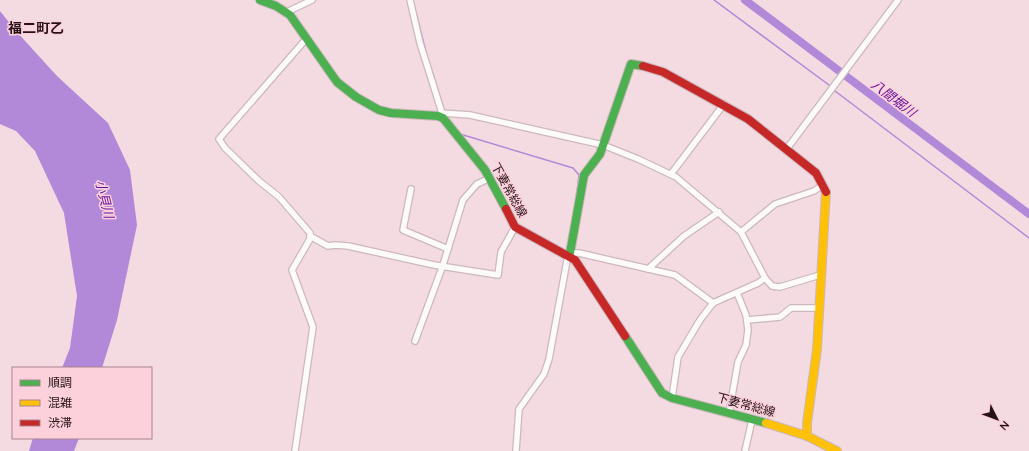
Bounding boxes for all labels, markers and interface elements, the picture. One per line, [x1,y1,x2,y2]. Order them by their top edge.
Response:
district label: 福二町乙 [8,19,64,37]
water label: 八間堀川 [868,76,921,121]
street label: 下妻常総線 [488,160,531,220]
water label: 小貝川 [93,178,118,222]
legend [12,367,152,439]
text: 順調 [48,375,72,390]
street label: 下妻常総線 [715,390,777,420]
text: 混雑 [48,395,72,410]
north arrow [977,399,1017,439]
text: 渋滞 [48,415,72,430]
text: N [997,418,1012,433]

